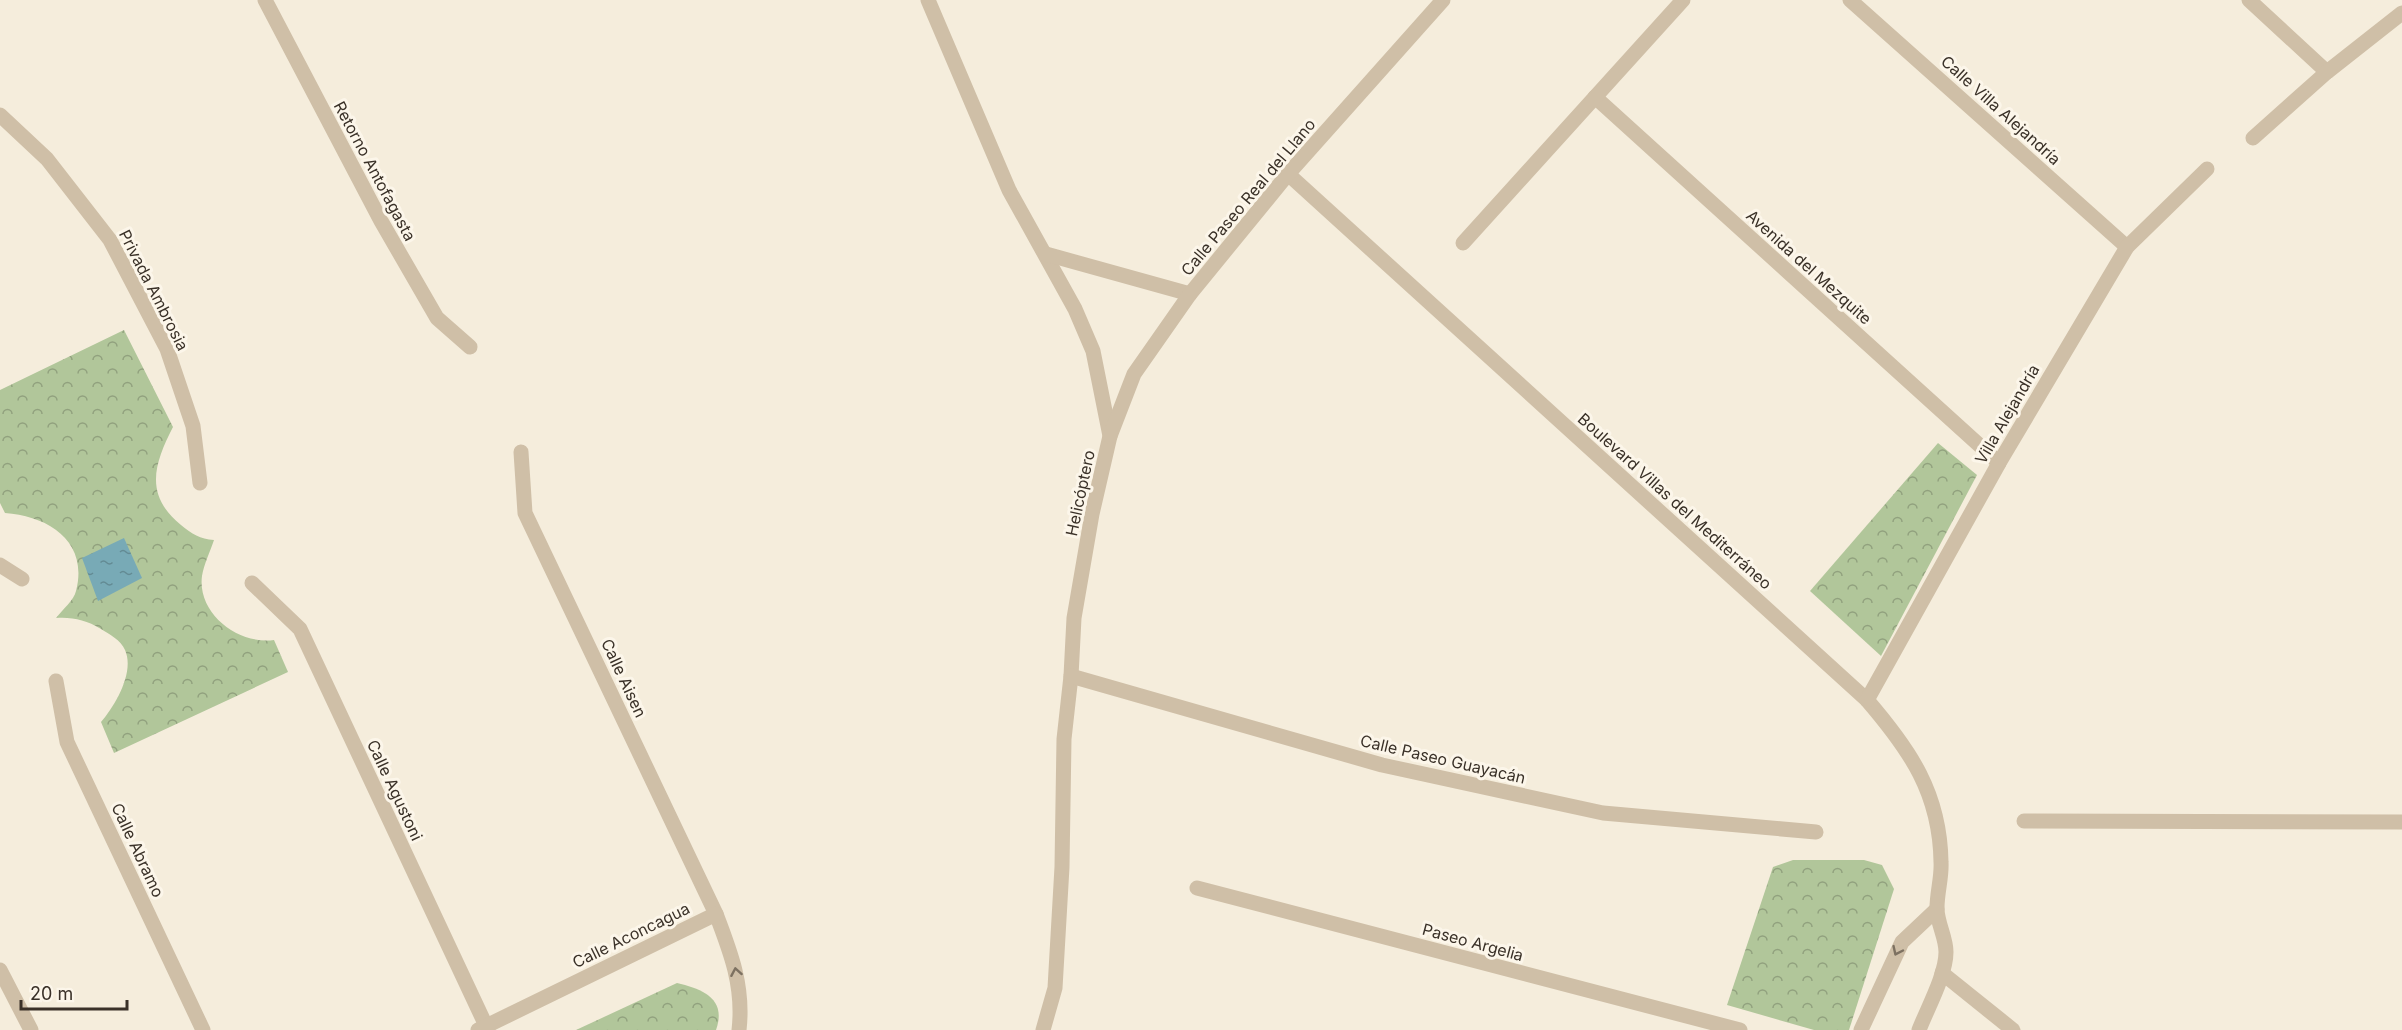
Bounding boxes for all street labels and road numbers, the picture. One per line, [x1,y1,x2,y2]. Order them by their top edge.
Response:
street label: Calle Villa Alejandría [1937,51,2065,169]
street label: Retorno Antofagasta [330,98,420,244]
street label: Calle Paseo Real del Llano [1176,114,1320,280]
street label: Avenida del Mezquite [1742,205,1876,329]
street label: Privada Ambrosia [115,226,193,354]
street label: Villa Alejandría [1970,361,2044,467]
street label: Boulevard Villas del Mediterráneo [1574,409,1776,593]
street label: Helicóptero [1061,448,1099,538]
street label: Calle Aisen [597,635,651,721]
street label: Calle Paseo Guayacán [1358,730,1528,788]
street label: Calle Agustoni [363,736,427,844]
street label: Calle Abramo [107,800,169,900]
street label: Calle Aconcagua [569,898,693,972]
street label: Paseo Argelia [1420,919,1526,965]

